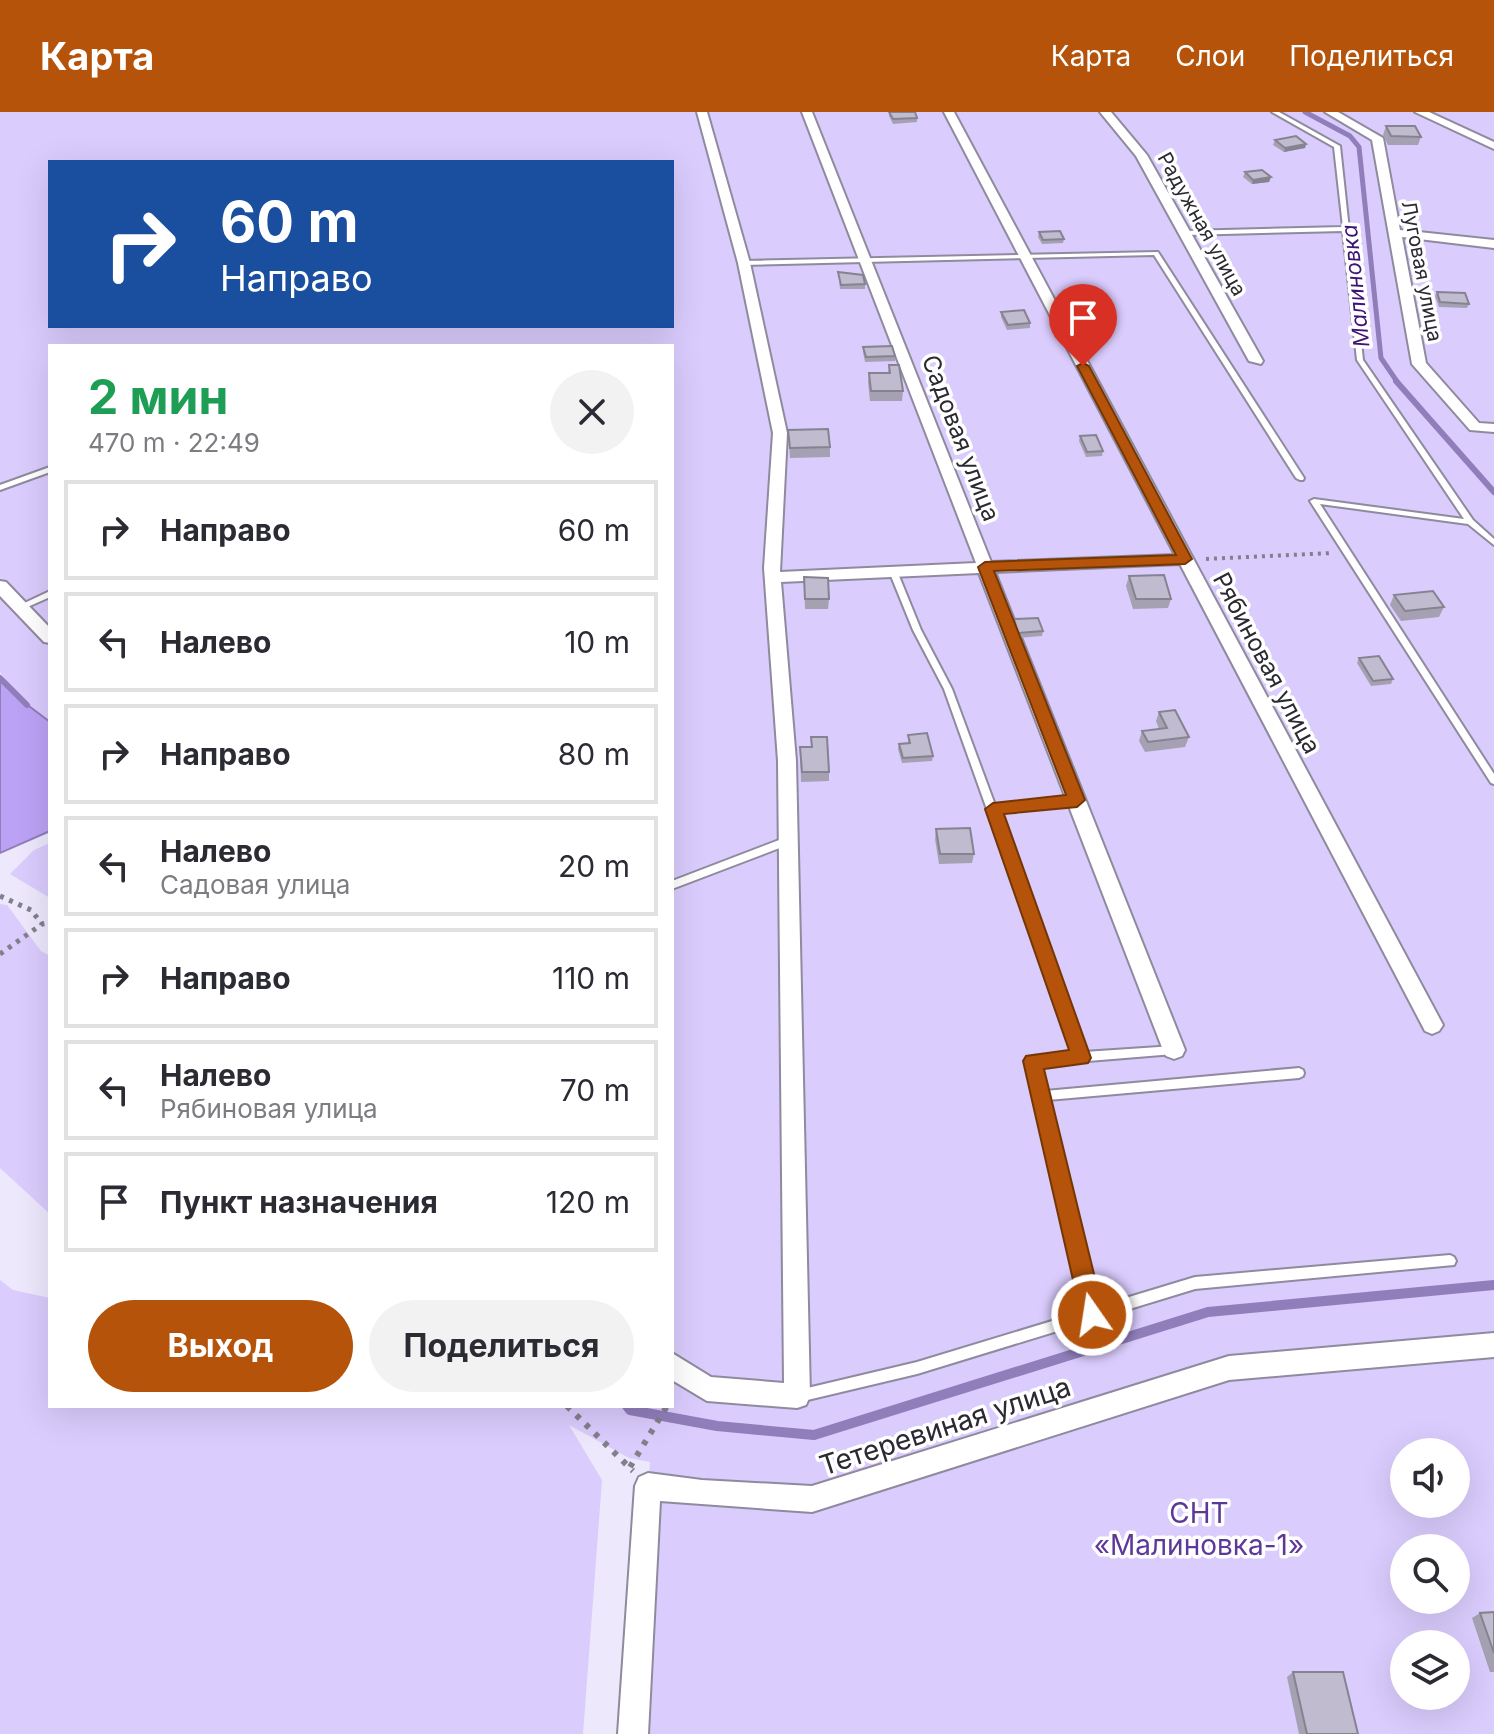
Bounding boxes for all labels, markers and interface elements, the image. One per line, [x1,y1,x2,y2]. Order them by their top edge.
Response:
text: Карта [40,33,154,79]
text: Карта [1051,39,1131,73]
text: Слои [1175,39,1245,73]
text: Поделиться [1289,39,1454,73]
street label: Радужная улица [1153,148,1251,300]
text: 60 m [220,188,359,256]
icon: right [88,192,192,296]
street label: Луговая улица [1397,199,1447,343]
water label: Малиновка [1336,223,1374,349]
text: Направо [220,256,373,300]
pin [1049,284,1117,366]
icon: arrive [1061,296,1105,340]
street label: Садовая улица [916,351,1006,525]
text: 2 мин [88,367,228,426]
button: close [550,370,634,454]
text: 470 m · 22:49 [88,427,260,458]
icon: right [92,508,136,552]
text: Направо [160,512,291,548]
text: 60 m [558,512,630,548]
street label: Рябиновая улица [1207,567,1327,759]
icon: left [92,620,136,664]
text: Налево [160,624,272,660]
text: 10 m [564,624,630,660]
icon: right [92,732,136,776]
text: Направо [160,736,291,772]
text: 80 m [558,736,630,772]
text: Налево [160,833,272,869]
icon: left [92,844,136,888]
text: 20 m [558,848,630,884]
text: Садовая улица [160,869,350,900]
icon: right [92,956,136,1000]
text: Направо [160,960,291,996]
text: 110 m [552,960,630,996]
text: Налево [160,1057,272,1093]
icon: left [92,1068,136,1112]
text: 70 m [560,1072,630,1108]
text: Рябиновая улица [160,1093,378,1124]
icon: arrive [92,1180,136,1224]
text: Пункт назначения [160,1184,438,1220]
text: 120 m [546,1184,630,1220]
position arrow [1050,1273,1134,1357]
button: Выход [88,1300,353,1392]
button: Поделиться [369,1300,634,1392]
street label: Тетеревиная улица [815,1369,1075,1483]
map controls [1390,1438,1470,1710]
button: sound [1390,1438,1470,1518]
park label: СНТ «Малиновка-1» [1094,1496,1304,1562]
button: search [1390,1534,1470,1614]
button: layers [1390,1630,1470,1710]

